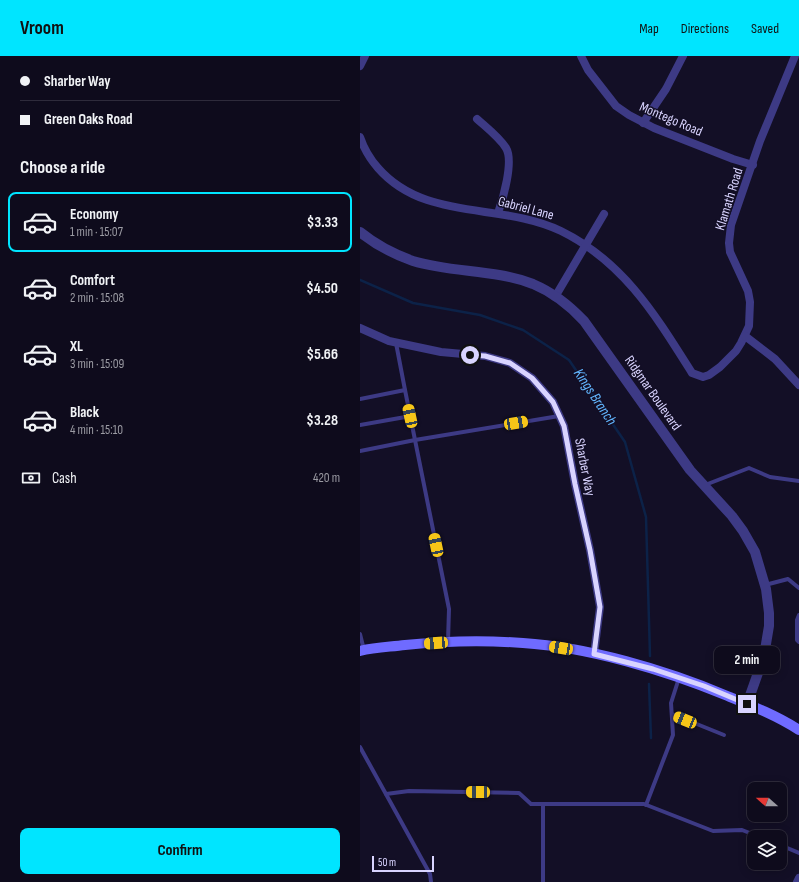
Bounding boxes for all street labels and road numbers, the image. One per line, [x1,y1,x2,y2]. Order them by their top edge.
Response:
street label: Montego Road [637,98,705,140]
street label: Klamath Road [711,165,747,232]
street label: Gabriel Lane [496,192,556,224]
street label: Ridgmar Boulevard [621,352,685,434]
street label: Sharber Way [571,437,599,498]

